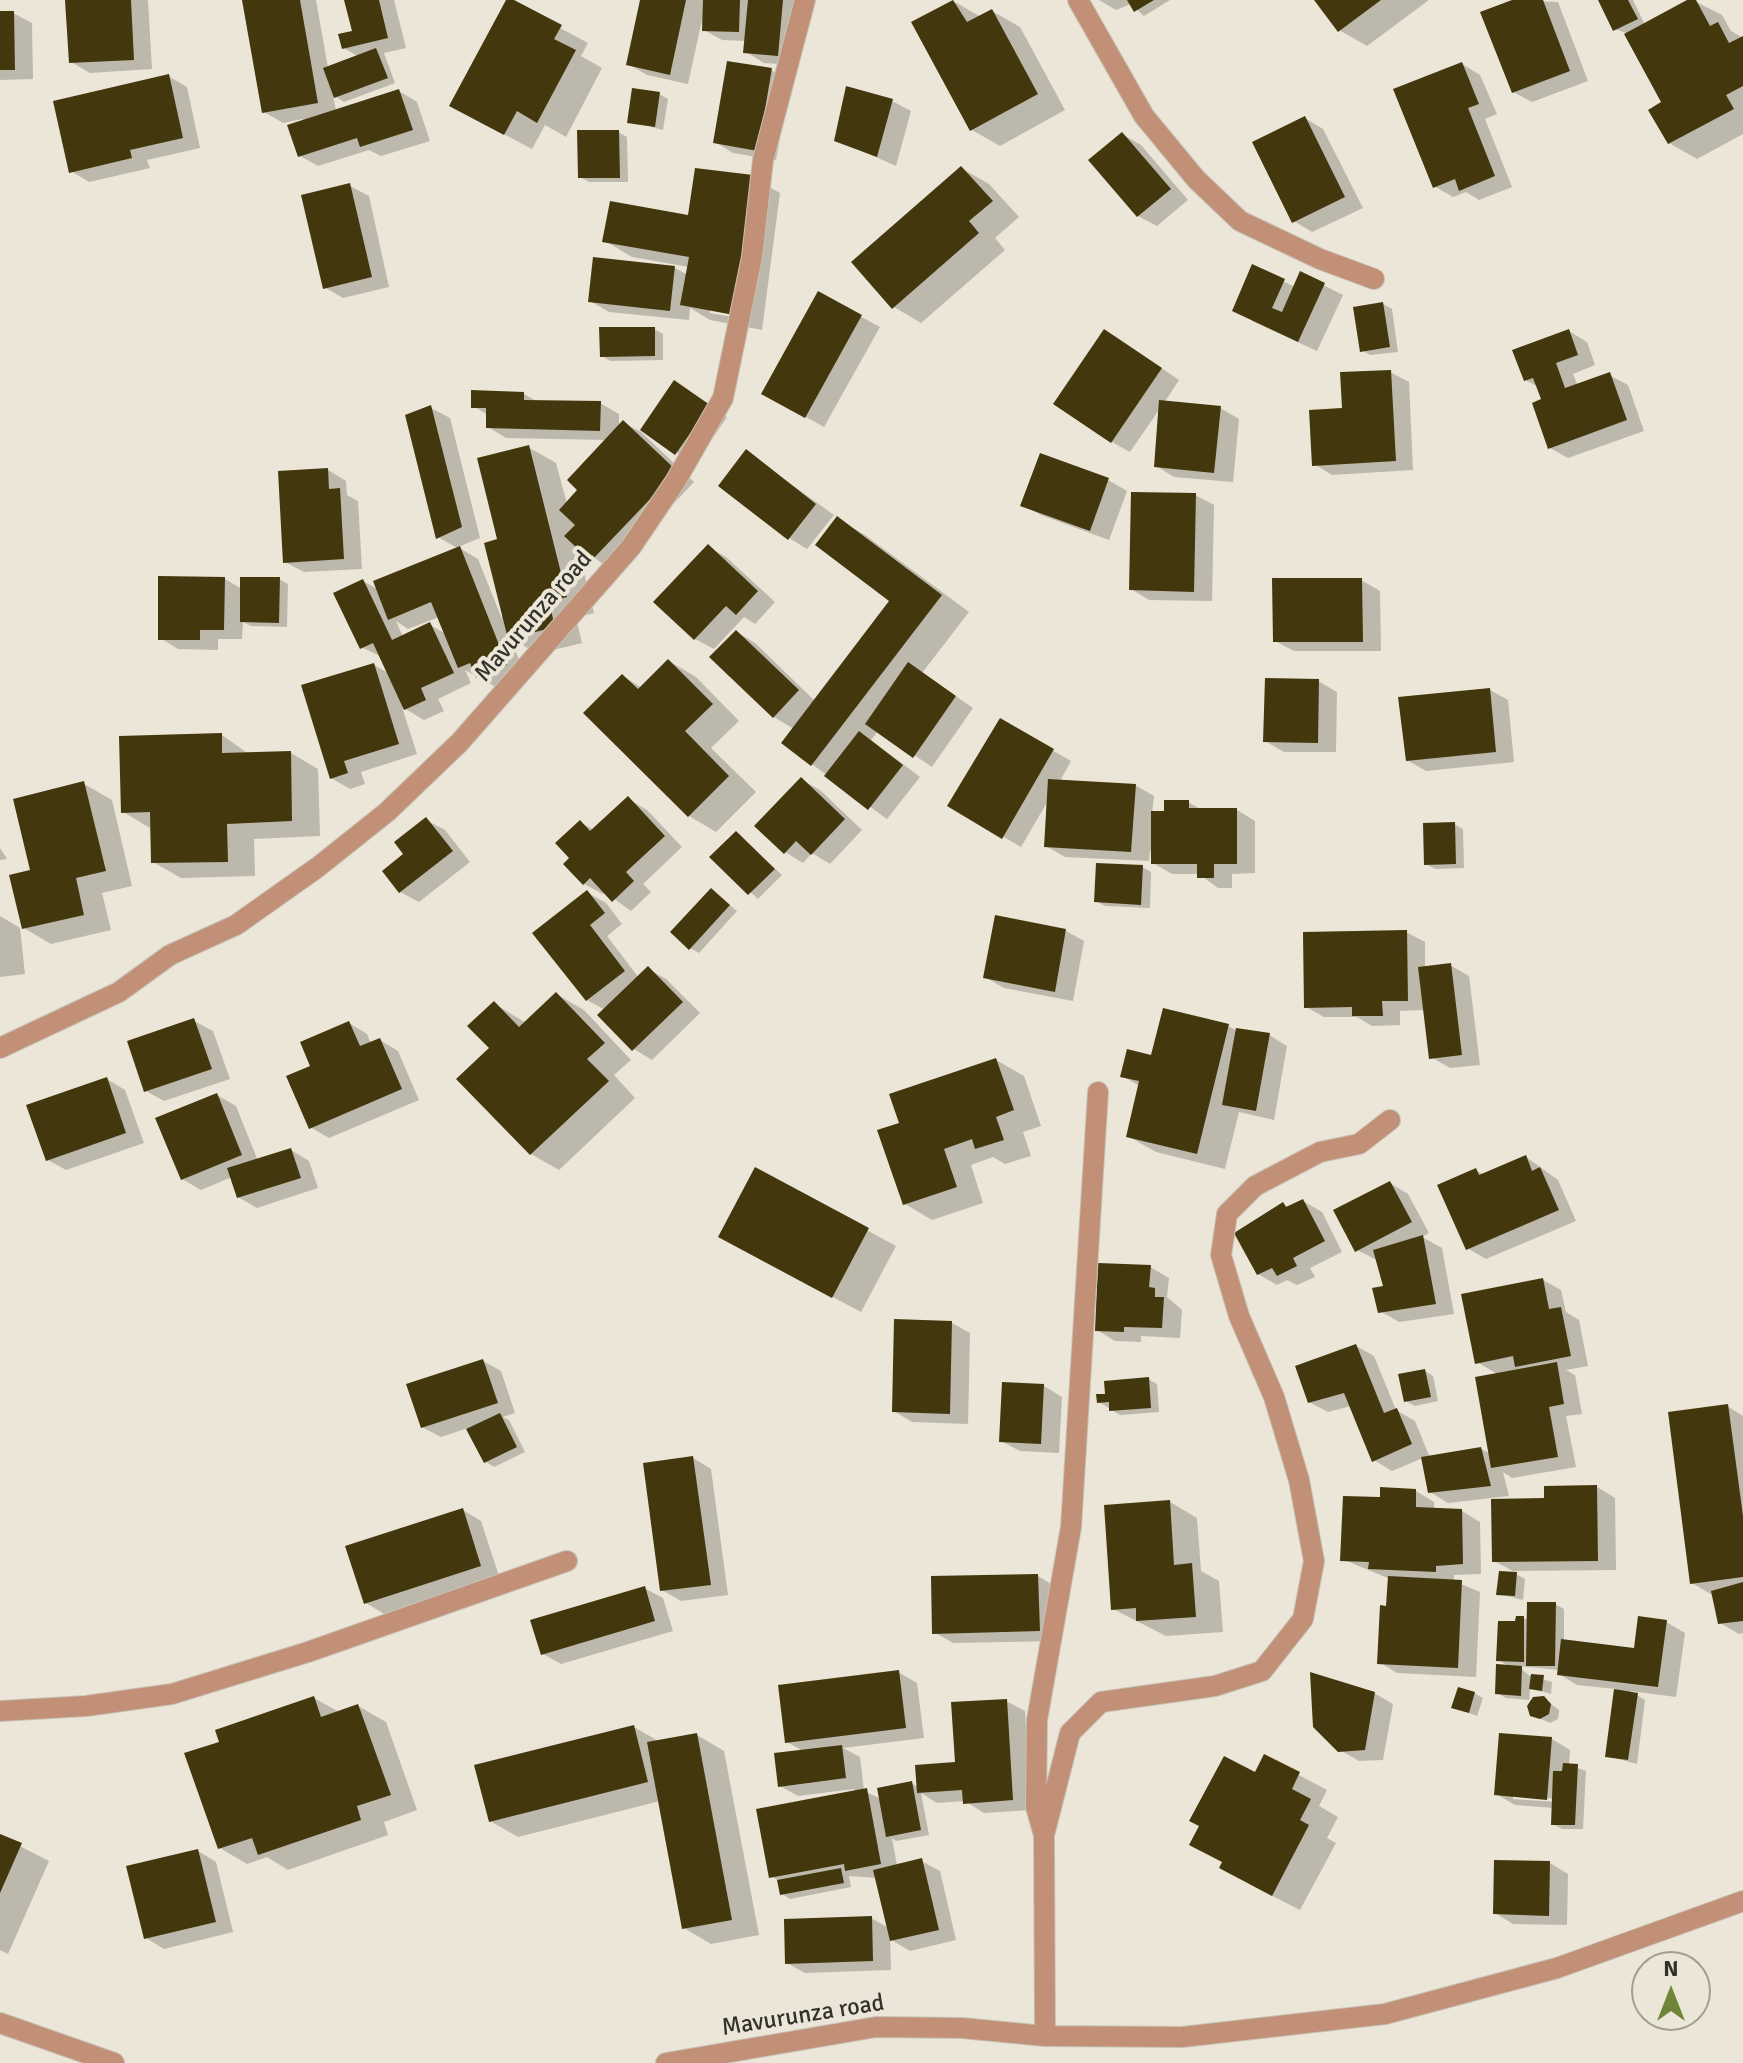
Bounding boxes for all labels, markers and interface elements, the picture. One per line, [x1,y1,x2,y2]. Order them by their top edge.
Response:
street label: Mavurunza road [469,546,599,688]
north arrow [1631,1951,1711,2031]
text: N [1663,1955,1679,1982]
street label: Mavurunza road [720,1989,886,2043]

